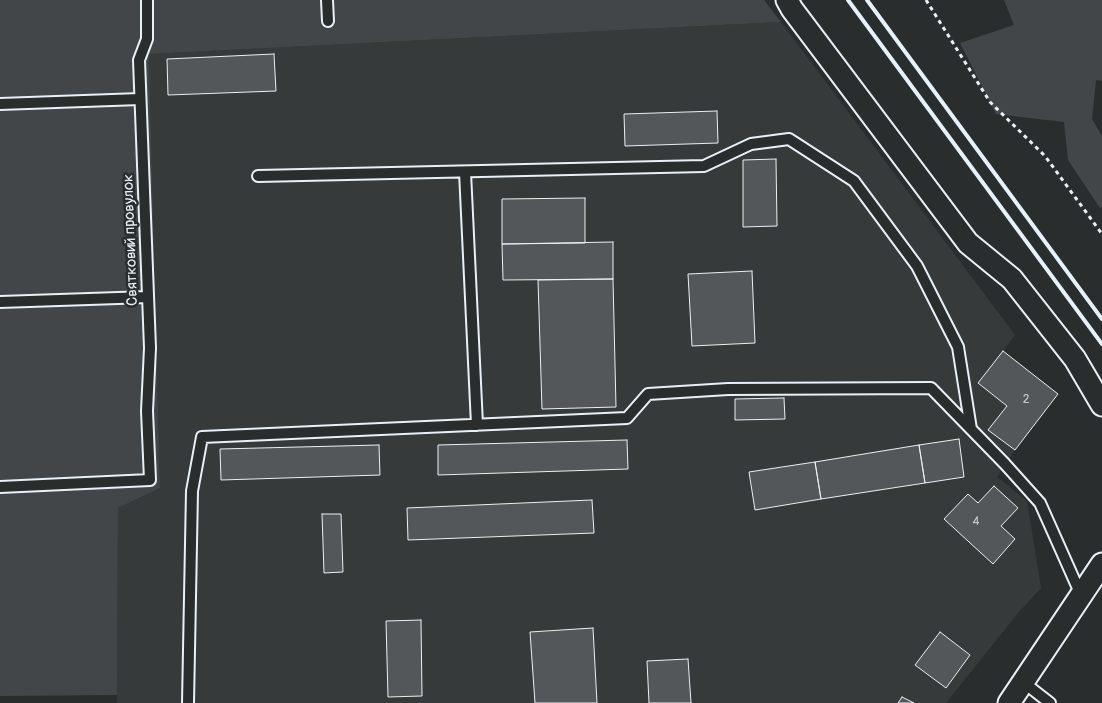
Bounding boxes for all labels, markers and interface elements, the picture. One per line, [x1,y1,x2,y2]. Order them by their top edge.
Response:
street label: Святковий провулок [120,174,142,306]
house number: 2 [1023,393,1029,407]
house number: 4 [973,515,979,529]

